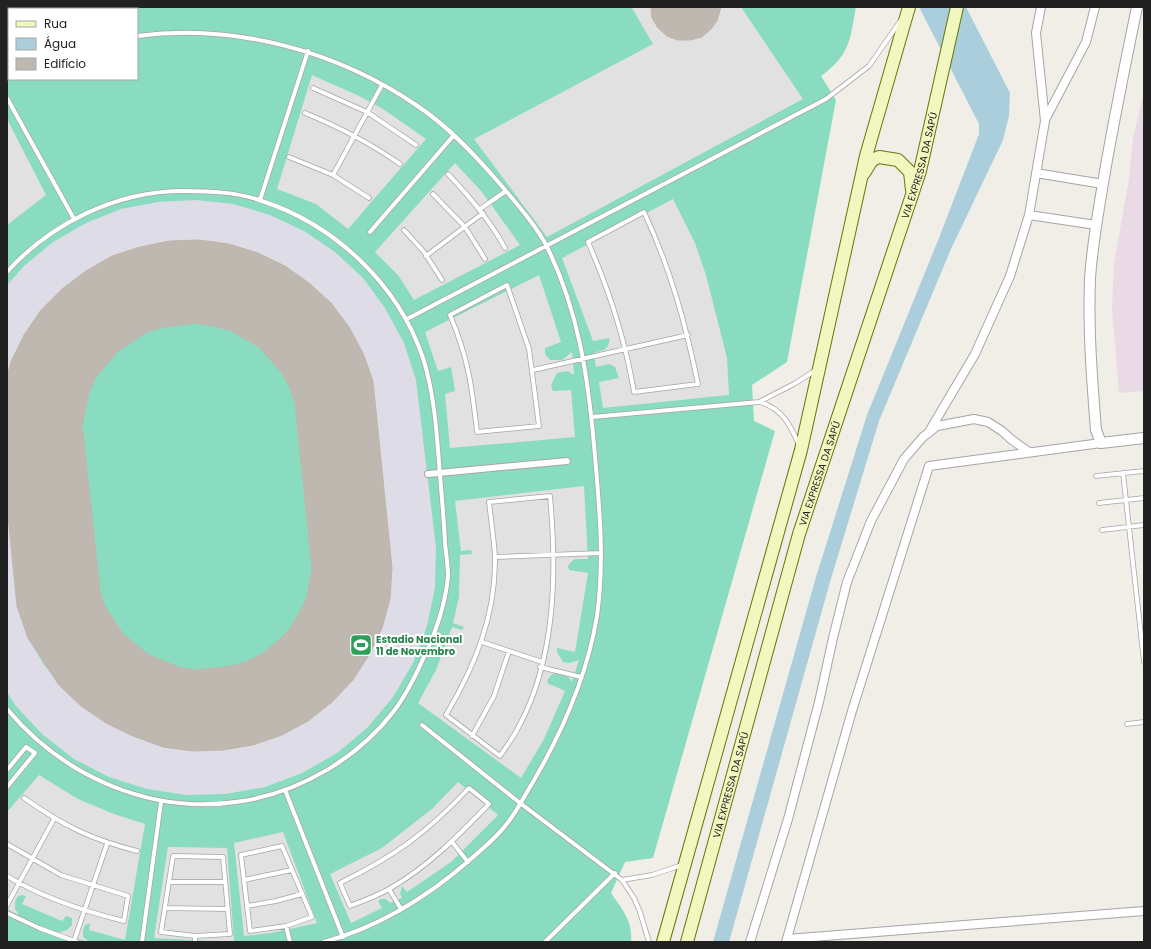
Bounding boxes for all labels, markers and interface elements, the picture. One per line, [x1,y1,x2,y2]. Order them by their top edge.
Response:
legend [8,8,138,80]
text: Rua [44,15,67,32]
text: Água [44,35,76,52]
text: Edifício [44,55,86,72]
street label: VIA EXPRESSA DA SAPÚ [898,111,941,221]
street label: VIA EXPRESSA DA SAPÚ [795,419,844,528]
sports icon: Estadio Nacional 11 de Novembro [348,632,374,658]
place label: Estadio Nacional 11 de Novembro [376,632,462,659]
street label: VIA EXPRESSA DA SAPÚ [709,730,752,840]

